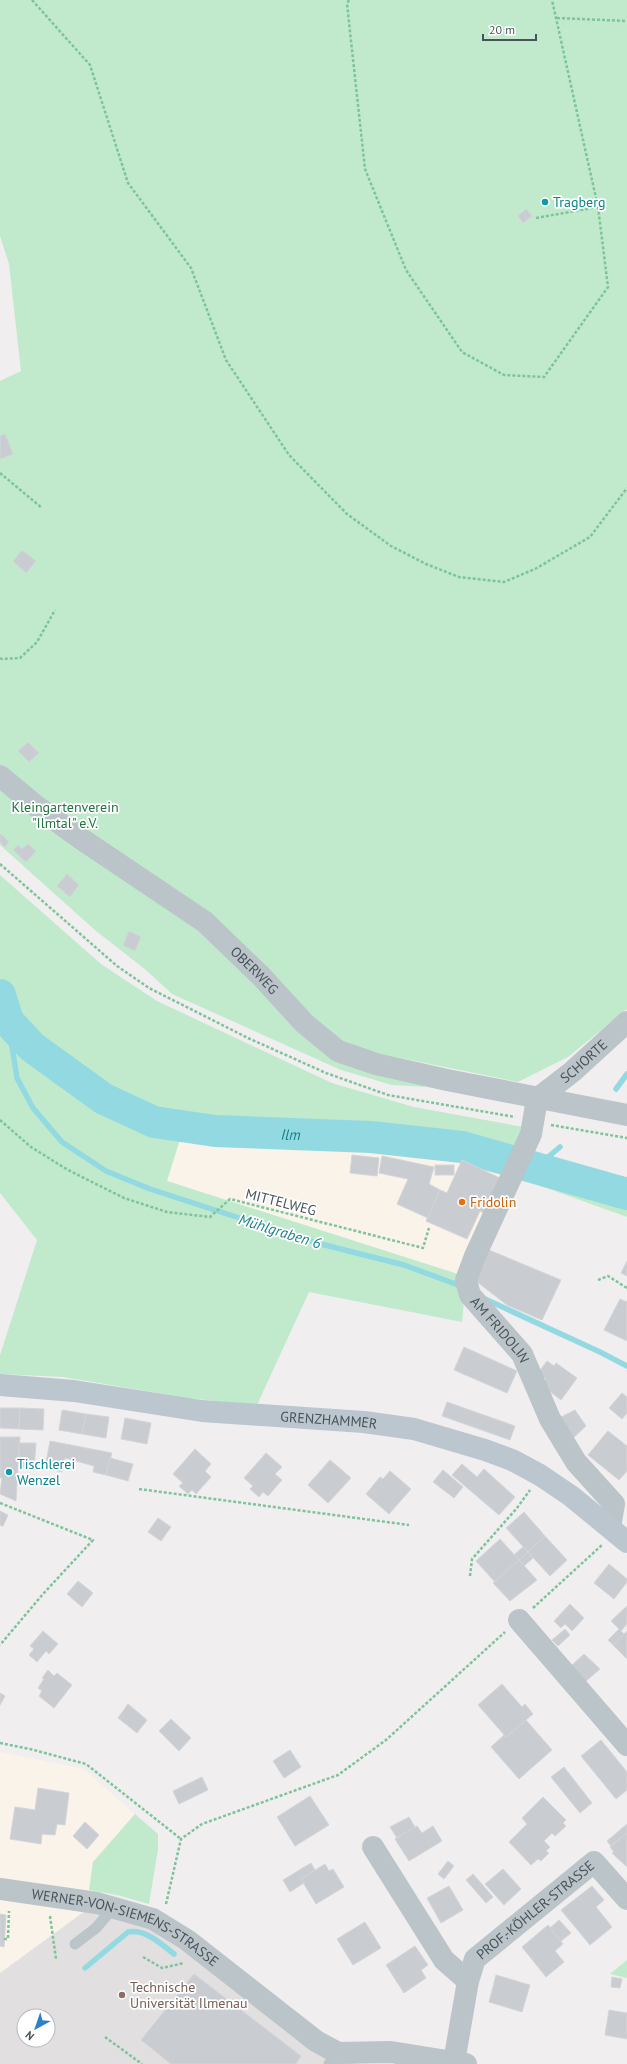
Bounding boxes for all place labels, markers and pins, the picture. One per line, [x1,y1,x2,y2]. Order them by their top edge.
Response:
place label: Tragberg [553,193,605,211]
marker: Tragberg [540,197,550,207]
place label: Fridolin [470,1193,516,1211]
marker: Fridolin [457,1197,467,1207]
place label: Tischlerei Wenzel [17,1455,75,1489]
marker: Tischlerei Wenzel [4,1467,14,1477]
place label: Technische Universität Ilmenau [130,1978,248,2012]
marker: Technische Universität Ilmenau [117,1990,127,2000]

